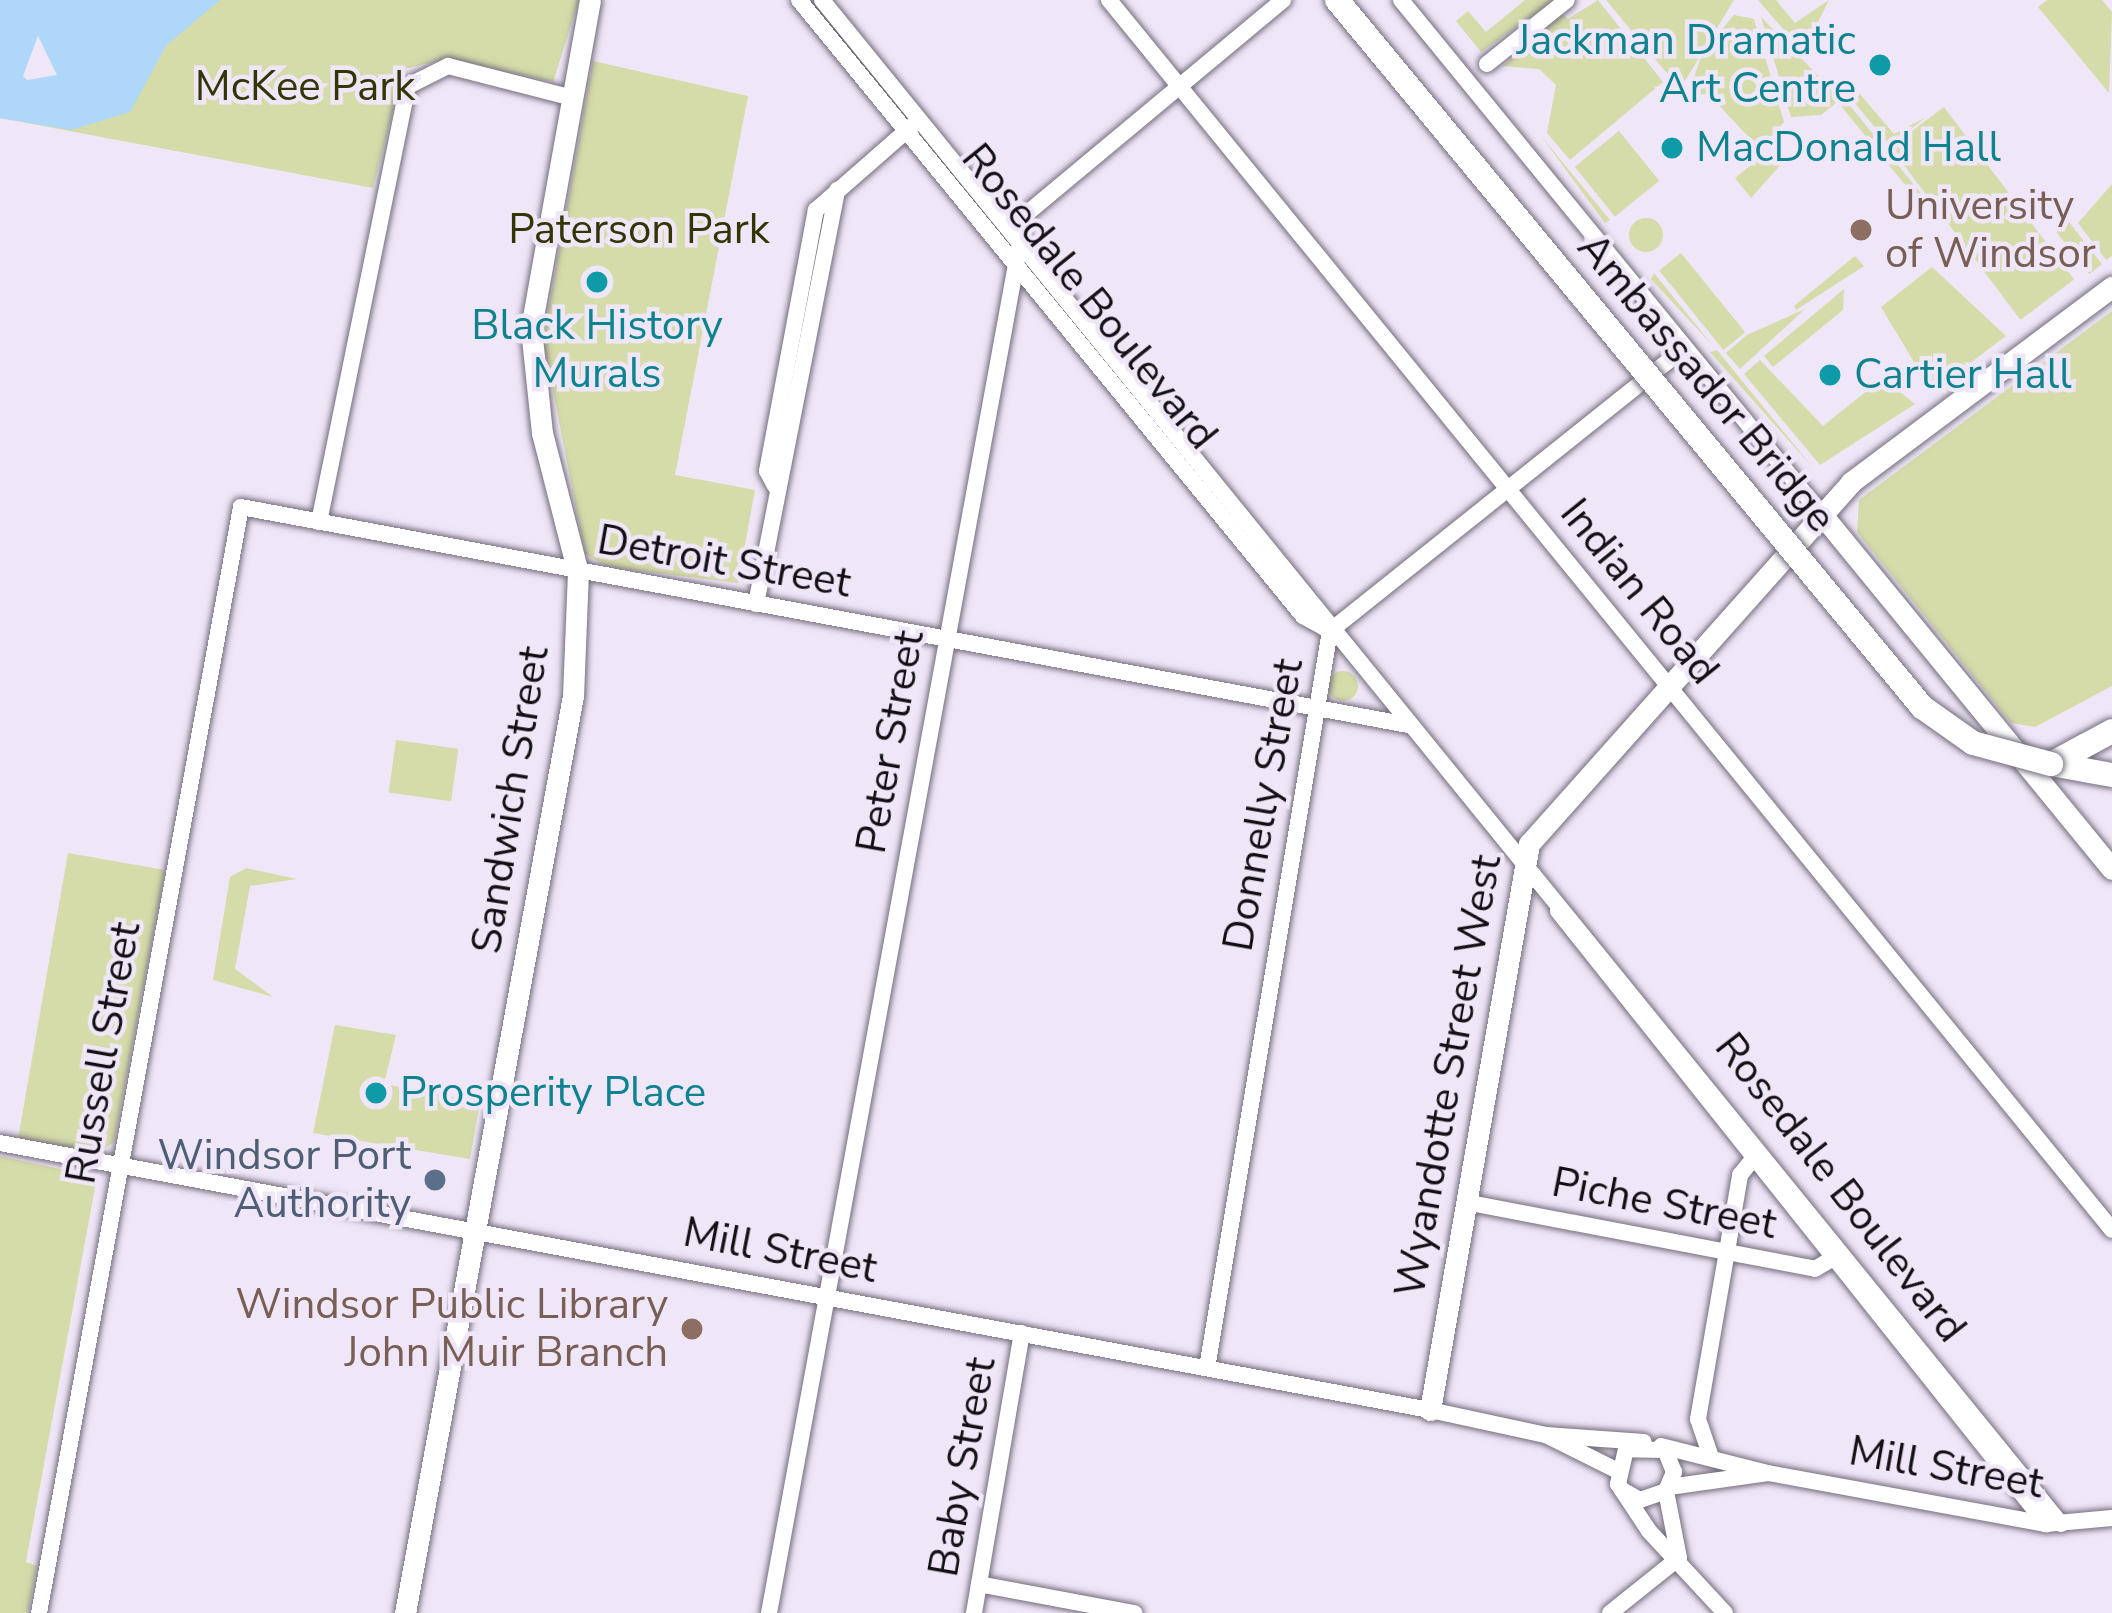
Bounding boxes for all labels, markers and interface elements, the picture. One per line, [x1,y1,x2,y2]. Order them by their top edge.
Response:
place label: Jackman Dramatic Art Centre [1516,16,1856,114]
marker: Jackman Dramatic Art Centre [1867,52,1893,78]
park label: McKee Park [195,62,415,112]
place label: MacDonald Hall [1696,123,2001,173]
street label: Rosedale Boulevard [950,134,1228,460]
marker: MacDonald Hall [1659,135,1685,161]
place label: University of Windsor [1885,181,2096,280]
park label: Paterson Park [508,205,770,255]
marker: University of Windsor [1848,217,1874,243]
street label: Ambassador Bridge [1566,223,1846,543]
marker: Black History Murals [584,269,610,295]
place label: Black History Murals [471,301,723,400]
place label: Cartier Hall [1854,350,2072,400]
marker: Cartier Hall [1817,362,1843,388]
street label: Indian Road [1549,489,1729,695]
street label: Detroit Street [594,515,854,609]
street label: Peter Street [847,627,935,857]
street label: Sandwich Street [462,643,560,957]
street label: Donnelly Street [1213,655,1315,955]
street label: Wyandotte Street West [1385,851,1513,1301]
street label: Russell Street [56,918,152,1188]
street label: Rosedale Boulevard [1704,1024,1976,1352]
place label: Prosperity Place [400,1068,706,1118]
marker: Prosperity Place [363,1080,389,1106]
place label: Windsor Port Authority [157,1131,411,1230]
street label: Piche Street [1548,1158,1780,1250]
marker: Windsor Port Authority [422,1167,448,1193]
street label: Mill Street [679,1208,881,1294]
place label: Windsor Public Library John Muir Branch [236,1280,668,1378]
marker: Windsor Public Library John Muir Branch [679,1316,705,1342]
street label: Baby Street [919,1353,1007,1581]
street label: Mill Street [1845,1426,2047,1510]

